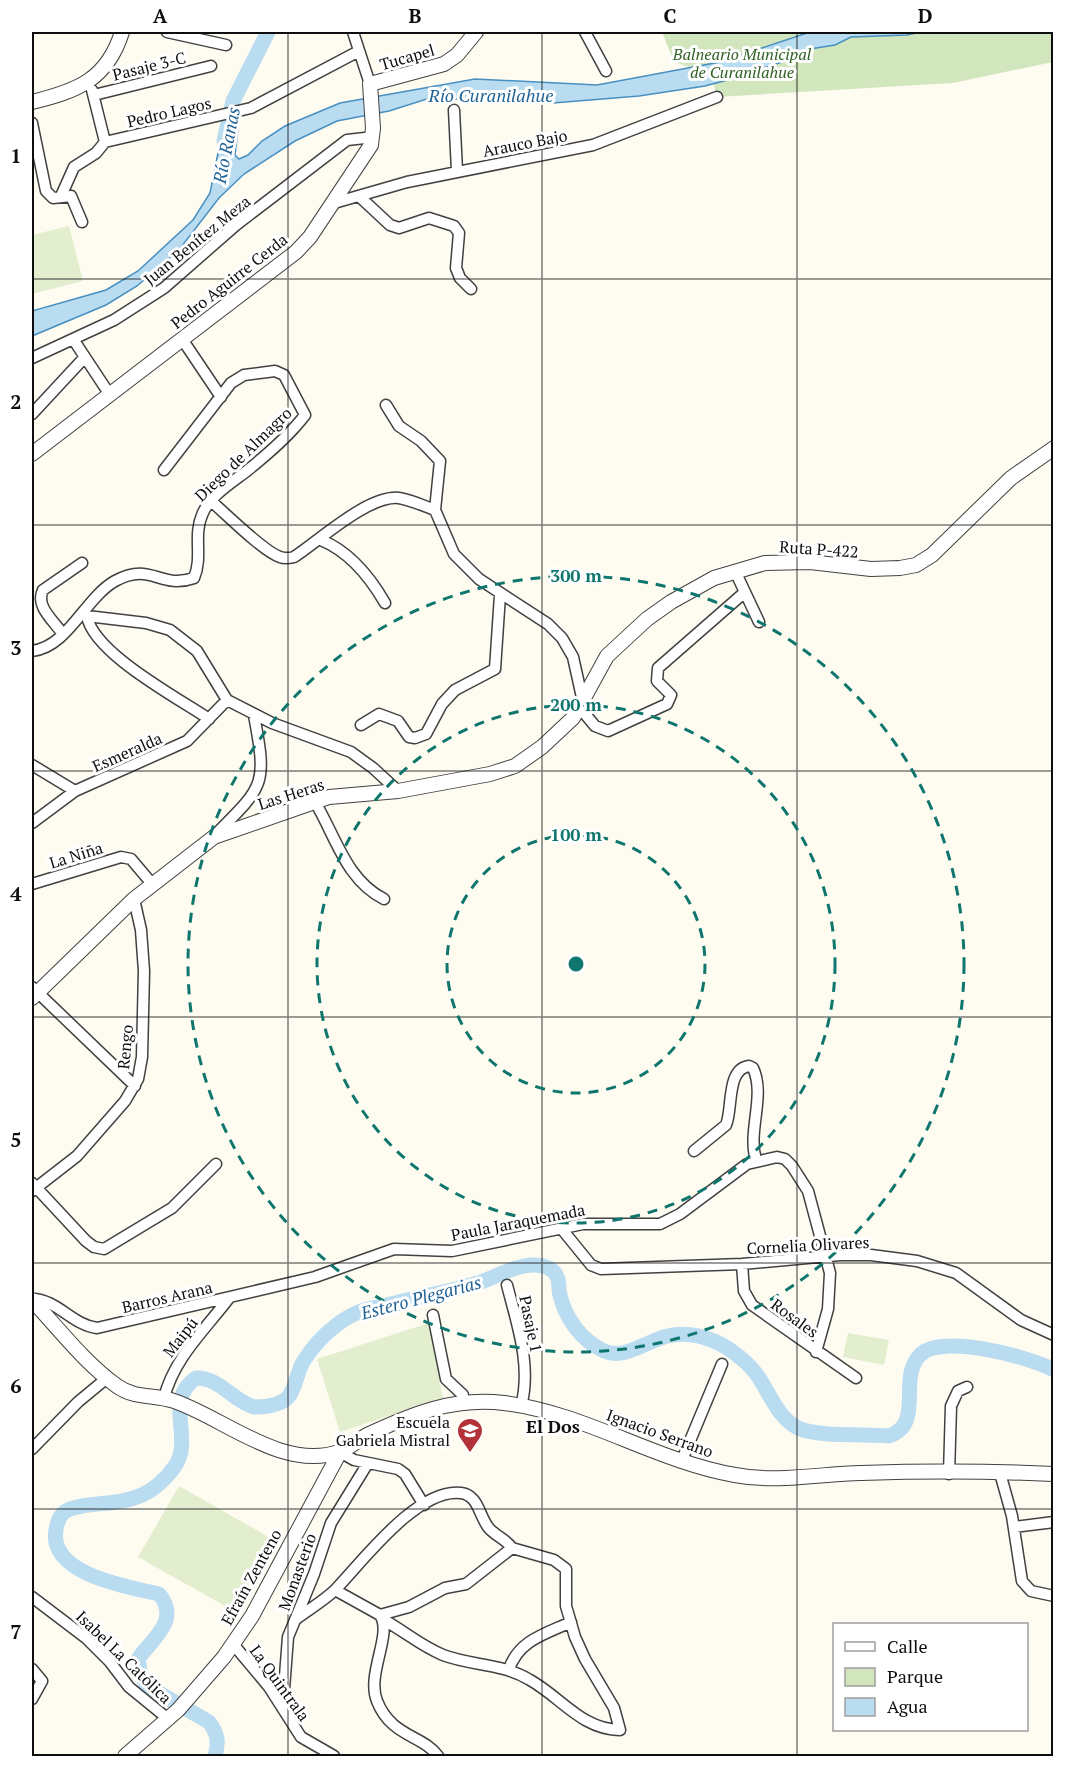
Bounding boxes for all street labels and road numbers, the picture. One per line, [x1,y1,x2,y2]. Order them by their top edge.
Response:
street label: Tucapel [377,39,437,75]
street label: Pasaje 3-C [110,46,188,86]
street label: Pedro Lagos [125,92,213,132]
street label: Arauco Bajo [481,124,569,162]
street label: Juan Benítez Meza [139,190,255,290]
street label: Pedro Aguirre Cerda [166,228,292,334]
street label: Diego de Almagro [190,402,296,506]
street label: Ruta P-422 [779,535,859,563]
street label: Esmeralda [89,727,165,777]
street label: Las Heras [255,773,327,815]
street label: La Niña [47,836,105,874]
street label: Rengo [112,1024,138,1070]
street label: Paula Jaraquemada [449,1198,587,1246]
street label: Cornelia Olivares [746,1231,870,1259]
street label: Barros Arana [120,1276,214,1318]
street label: Pasaje 1 [514,1293,548,1355]
street label: Rosales [767,1293,823,1343]
street label: Maipú [157,1312,203,1362]
street label: Ignacio Serrano [604,1404,717,1463]
street label: Efraín Zenteno [216,1525,287,1629]
street label: Monasterio [273,1530,321,1614]
street label: Isabel La Católica [71,1606,177,1708]
street label: La Quintrala [245,1640,315,1726]

